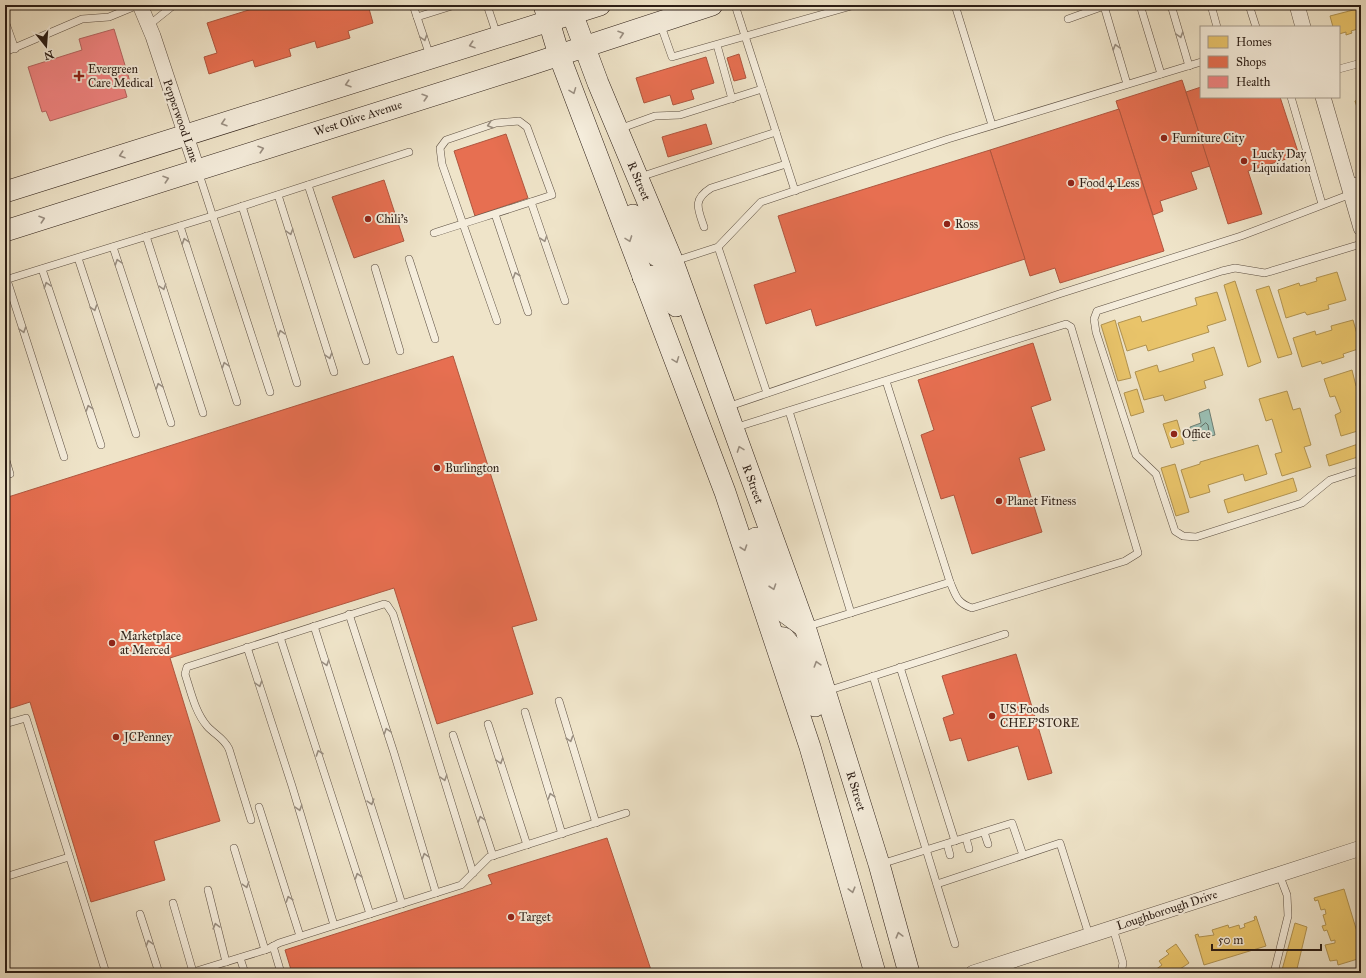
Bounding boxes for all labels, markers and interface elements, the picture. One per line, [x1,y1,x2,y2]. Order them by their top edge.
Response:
north arrow [26,26,66,66]
legend [1200,26,1340,98]
one-way arrow [618,30,625,39]
one-way arrow [1175,32,1184,39]
one-way arrow [419,34,428,41]
text: Homes [1236,35,1272,49]
one-way arrow [469,40,476,49]
one-way arrow [1112,44,1121,51]
text: N [42,48,55,63]
text: Shops [1236,55,1266,69]
place label: Evergreen Care Medical [88,62,154,90]
marker: Evergreen Care Medical [73,70,85,82]
text: Health [1236,75,1271,89]
street label: Pepperwood Lane [160,77,202,165]
one-way arrow [345,79,352,88]
one-way arrow [569,88,577,95]
one-way arrow [422,93,429,102]
street label: West Olive Avenue [312,97,404,139]
one-way arrow [221,118,228,127]
one-way arrow [487,120,494,129]
place label: Furniture City [1172,131,1245,145]
marker: Furniture City [1159,133,1169,143]
one-way arrow [258,145,265,154]
place label: Lucky Day Liquidation [1252,147,1311,176]
one-way arrow [119,150,126,159]
marker: Lucky Day Liquidation [1239,156,1249,166]
street label: R Street [625,159,654,203]
one-way arrow [162,175,169,184]
place label: Food 4 Less [1079,176,1139,190]
marker: Food 4 Less [1066,178,1076,188]
place label: Chili's [376,212,408,226]
marker: Chili's [363,214,373,224]
one-way arrow [38,215,45,224]
place label: Ross [955,217,978,231]
marker: Ross [942,219,952,229]
one-way arrow [285,228,294,235]
one-way arrow [539,235,547,242]
one-way arrow [625,235,633,242]
one-way arrow [181,238,189,245]
one-way arrow [114,259,123,266]
one-way arrow [512,272,520,279]
one-way arrow [44,281,52,288]
one-way arrow [158,283,167,290]
one-way arrow [89,304,98,311]
one-way arrow [18,326,27,333]
one-way arrow [277,329,286,336]
one-way arrow [324,352,333,359]
one-way arrow [671,357,679,364]
one-way arrow [221,362,229,369]
one-way arrow [155,383,164,390]
one-way arrow [85,405,93,412]
place label: Office [1182,427,1211,441]
marker: Office [1169,429,1179,439]
one-way arrow [736,446,744,453]
place label: Burlington [445,461,500,476]
street label: R Street [739,462,767,506]
marker: Burlington [432,463,442,473]
place label: Planet Fitness [1007,494,1076,508]
marker: Planet Fitness [994,496,1004,506]
one-way arrow [739,544,748,551]
one-way arrow [768,584,777,591]
place label: Marketplace at Merced [120,629,181,657]
marker: Marketplace at Merced [107,638,117,648]
one-way arrow [321,659,330,666]
one-way arrow [813,660,821,667]
one-way arrow [254,681,263,688]
place label: US Foods CHEF'STORE [1000,702,1080,730]
marker: US Foods CHEF'STORE [987,711,997,721]
one-way arrow [383,728,392,735]
place label: JCPenney [122,730,172,745]
marker: JCPenney [111,732,121,742]
one-way arrow [565,735,574,742]
one-way arrow [315,749,324,756]
one-way arrow [495,757,504,764]
street label: R Street [843,769,869,813]
one-way arrow [439,775,448,782]
one-way arrow [547,793,556,800]
one-way arrow [366,798,374,805]
one-way arrow [294,804,303,811]
one-way arrow [477,815,486,822]
one-way arrow [421,852,430,859]
one-way arrow [355,873,363,880]
one-way arrow [241,881,249,888]
one-way arrow [847,886,856,893]
street label: Loughborough Drive [1115,887,1219,934]
one-way arrow [285,895,293,902]
place label: Target [519,910,552,925]
marker: Target [506,912,516,922]
one-way arrow [212,923,221,930]
scale bar [1212,926,1321,952]
one-way arrow [895,932,903,939]
text: 50 m [1218,933,1243,947]
one-way arrow [146,940,154,947]

